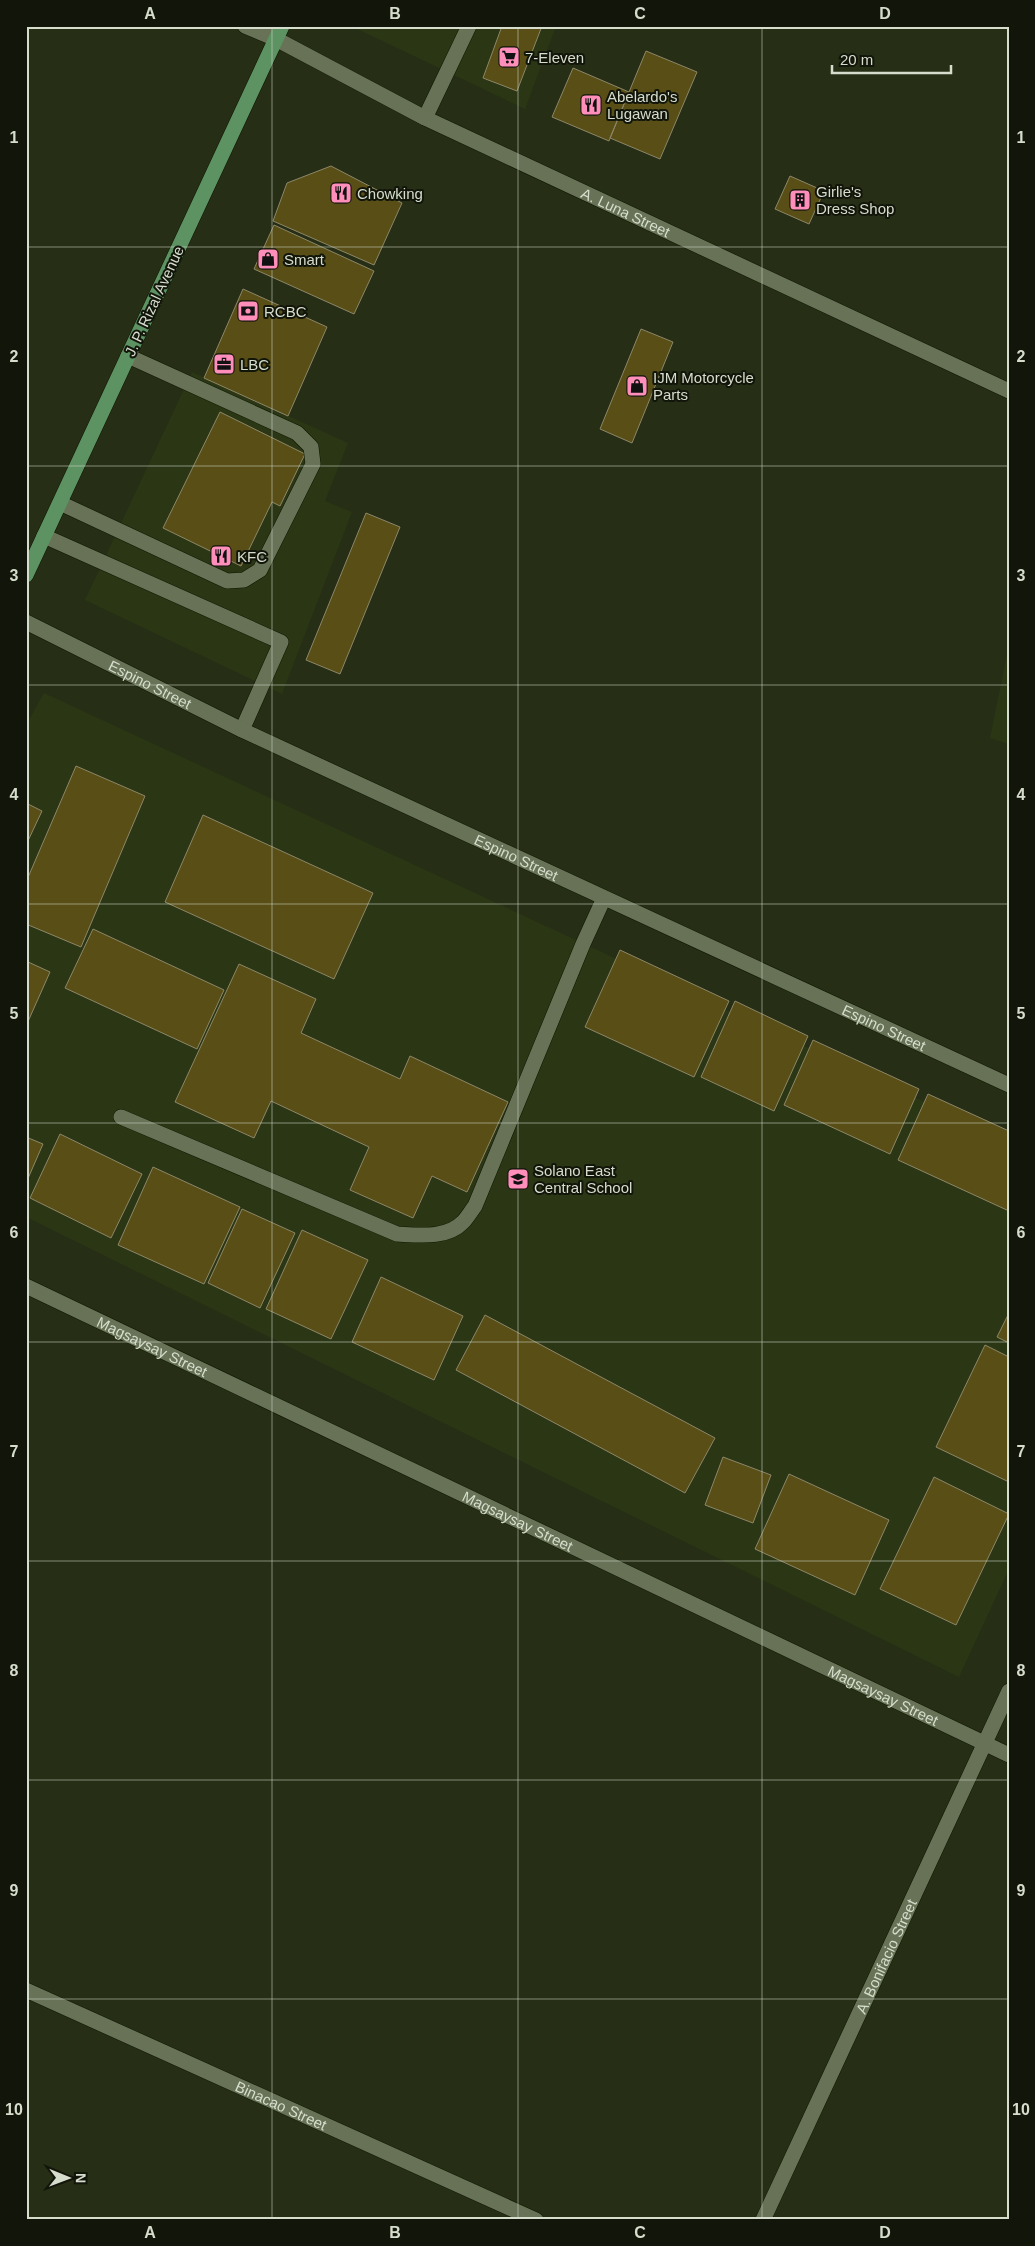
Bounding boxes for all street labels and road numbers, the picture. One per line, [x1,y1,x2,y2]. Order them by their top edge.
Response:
street label: A. Luna Street [579,184,674,240]
street label: J. P. Rizal Avenue [121,243,187,359]
street label: Espino Street [106,656,195,712]
street label: Espino Street [472,830,562,884]
street label: Espino Street [840,1001,929,1054]
street label: Magsaysay Street [95,1313,211,1380]
street label: Magsaysay Street [460,1487,576,1555]
street label: Magsaysay Street [826,1662,942,1729]
street label: A. Bonifacio Street [852,1895,920,2016]
street label: Binacao Street [233,2077,330,2133]

